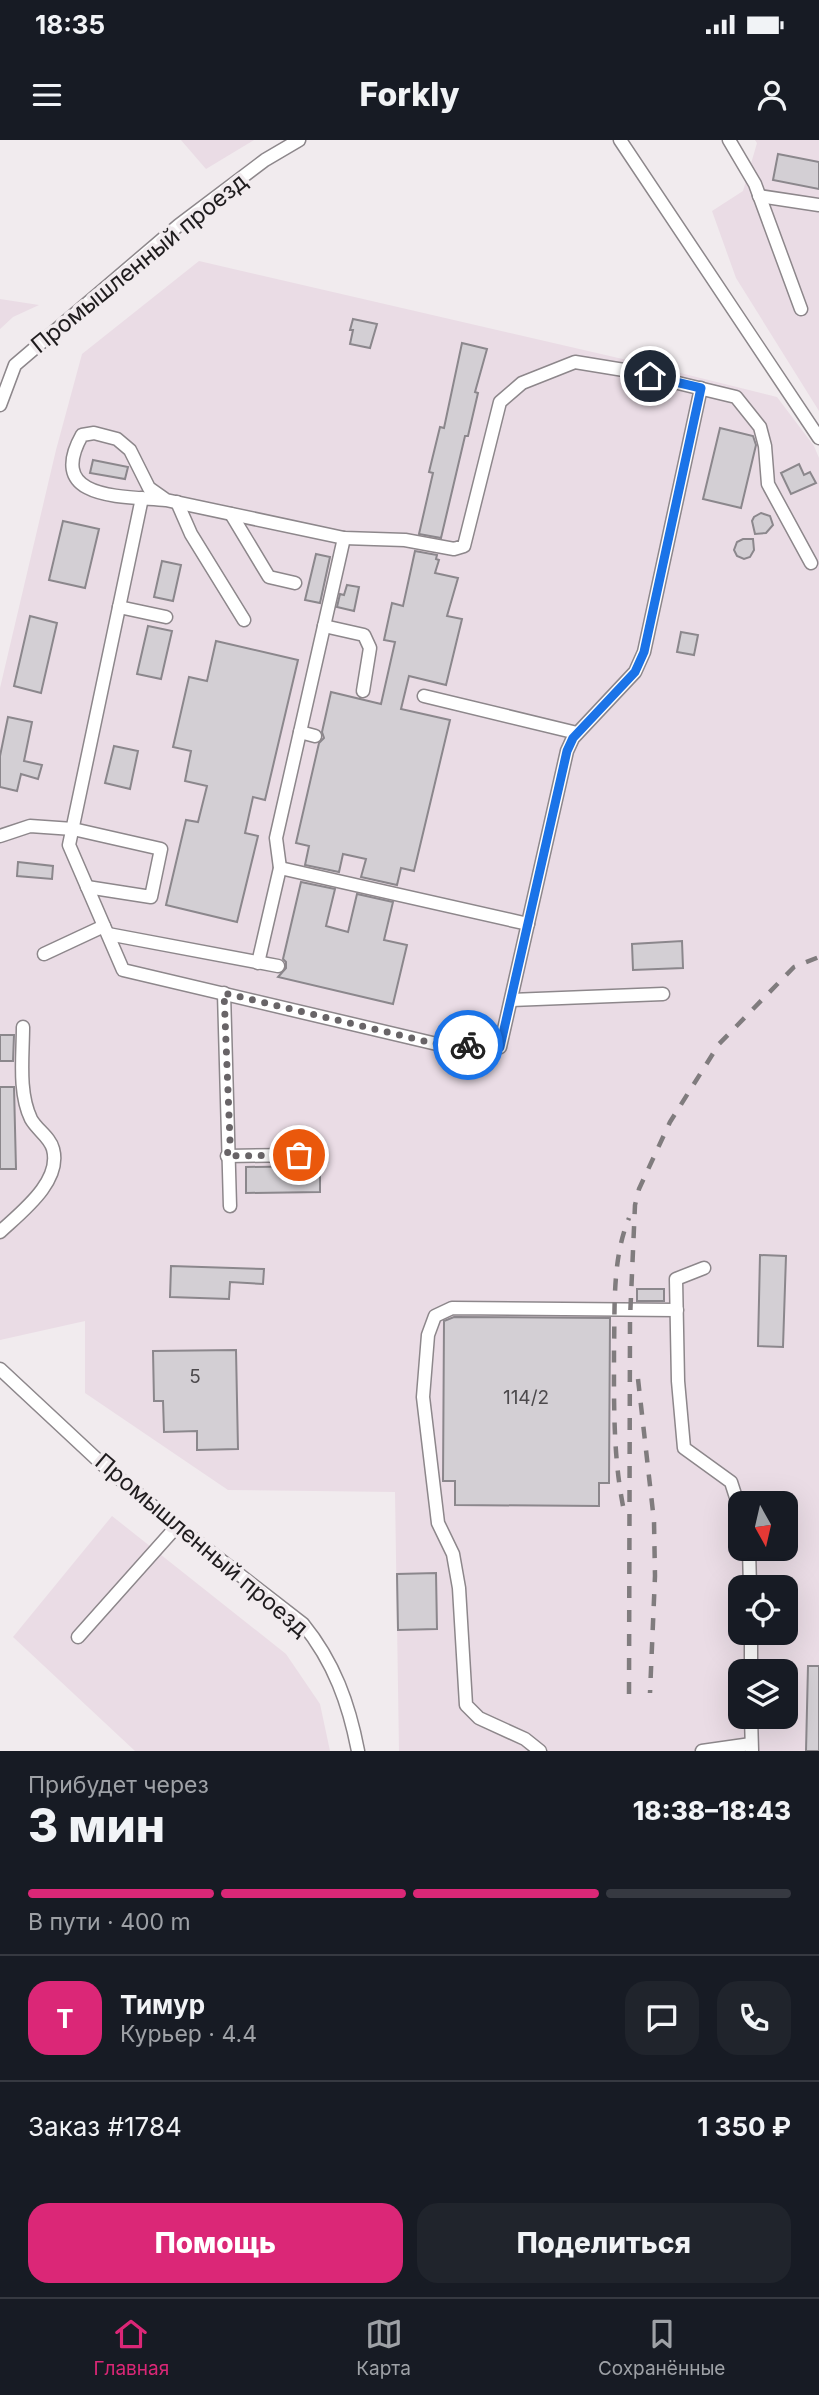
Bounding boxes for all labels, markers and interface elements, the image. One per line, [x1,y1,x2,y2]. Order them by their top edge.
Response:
text: 18:35 [35,9,105,40]
text: Forkly [360,75,459,114]
icon: menu [28,76,66,114]
icon: person [753,76,791,114]
street label: Промышленный проезд [25,167,253,359]
pin [620,346,680,406]
icon: home [631,357,669,395]
courier [433,1010,503,1080]
icon: bike [449,1026,487,1064]
pin [269,1125,329,1185]
icon: bag [280,1136,318,1174]
house number: 5 [189,1365,201,1388]
house number: 114/2 [503,1386,549,1409]
street label: Промышленный проезд [90,1448,314,1642]
north arrow [728,1491,798,1561]
map controls [728,1491,798,1729]
button: locate [728,1575,798,1645]
button: layers [728,1659,798,1729]
text: Прибудет через [28,1771,209,1799]
text: 18:38–18:43 [633,1795,791,1826]
text: 3 мин [28,1797,165,1853]
text: В пути · 400 m [28,1908,191,1936]
button: chat [625,1981,699,2055]
button: phone [717,1981,791,2055]
text: Тимур [120,1989,205,2020]
text: Т [56,2003,74,2034]
text: Курьер · 4.4 [120,2020,257,2048]
text: Заказ #1784 [28,2111,182,2142]
text: 1 350 ₽ [697,2111,791,2142]
button: Помощь [28,2203,403,2283]
button: Поделиться [417,2203,791,2283]
tab: Главная [94,2315,169,2380]
tab: Карта [356,2315,411,2380]
tab: Сохранённые [598,2315,725,2380]

